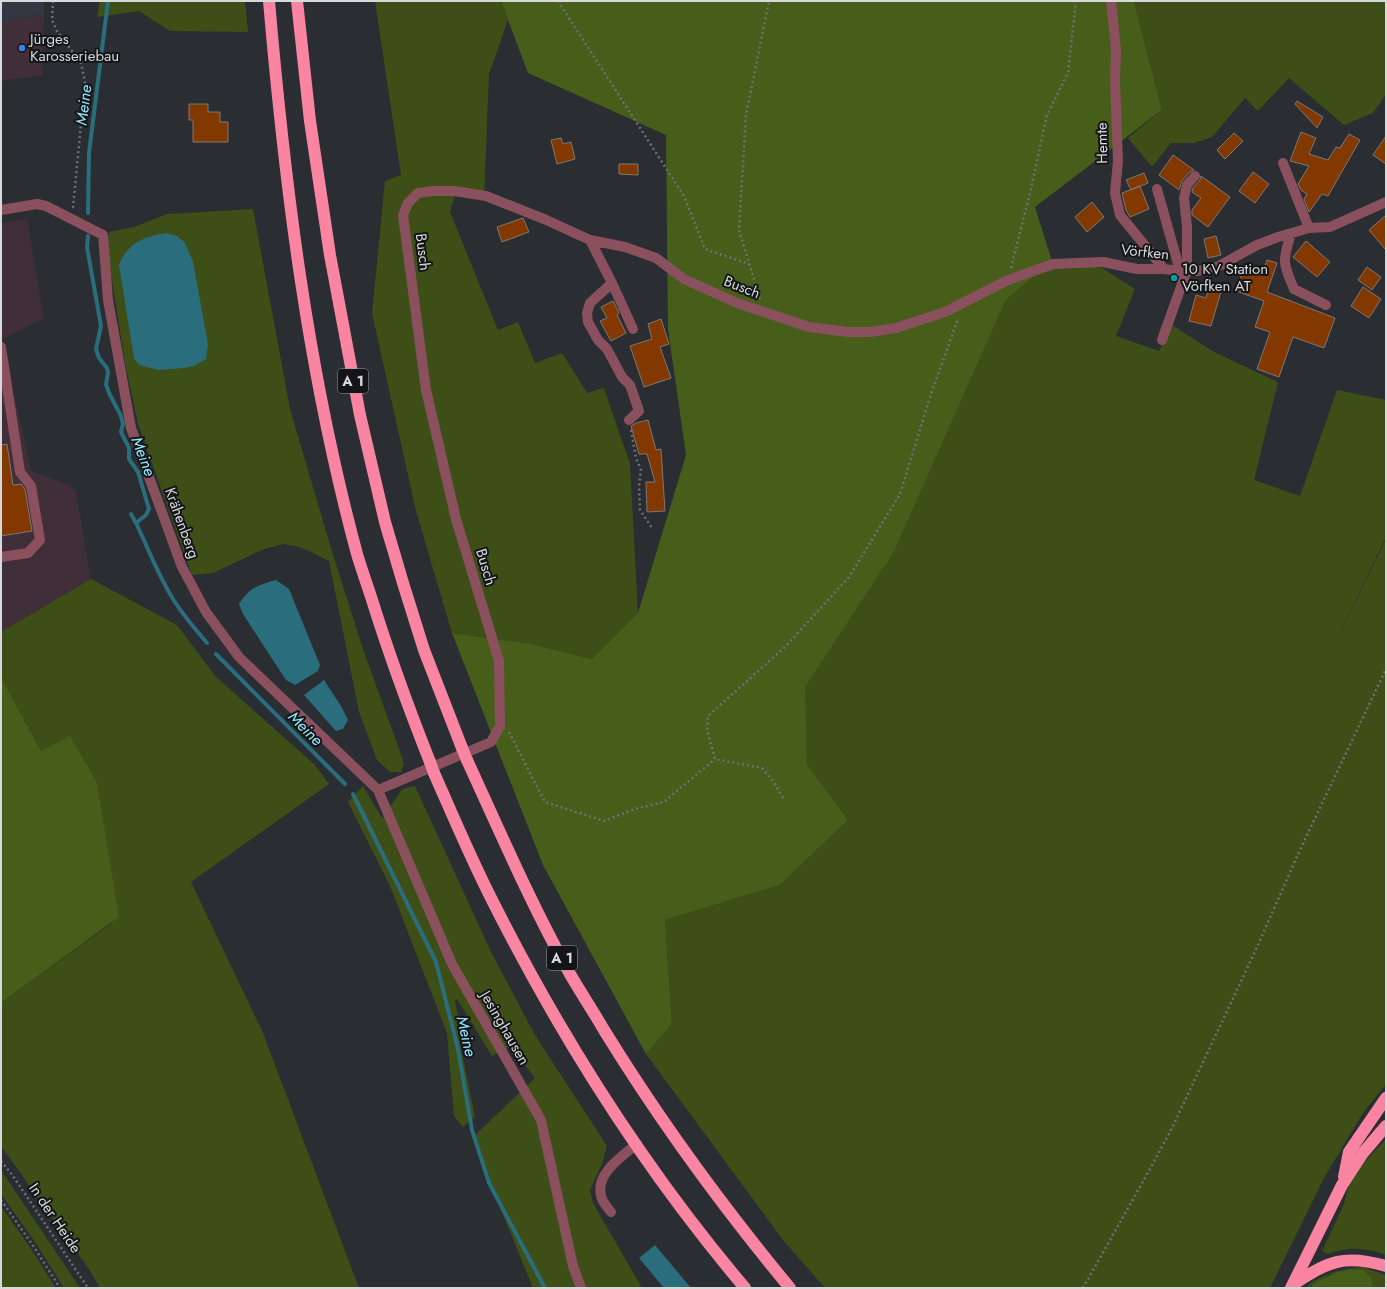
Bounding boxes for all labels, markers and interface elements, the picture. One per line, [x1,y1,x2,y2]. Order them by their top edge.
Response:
place label: Jürges Karosseriebau [28,28,119,67]
marker: Jürges Karosseriebau [17,43,27,53]
water label: Meine [70,83,97,127]
street label: Hemte [1091,122,1113,164]
street label: Busch [410,232,436,272]
street label: Vörfken [1120,239,1170,265]
place label: 10 KV Station Vörfken AT [1182,258,1268,297]
street label: Busch [721,270,763,304]
marker: 10 KV Station Vörfken AT [1169,273,1179,283]
road number: A 1 [338,369,368,393]
water label: Meine [125,433,162,479]
street label: Krähenberg [159,484,205,562]
street label: Busch [470,546,502,588]
water label: Meine [283,706,328,751]
road number: A 1 [547,946,577,970]
street label: Jesinghausen [474,985,535,1069]
water label: Meine [451,1014,482,1059]
street label: In der Heide [23,1178,87,1258]

